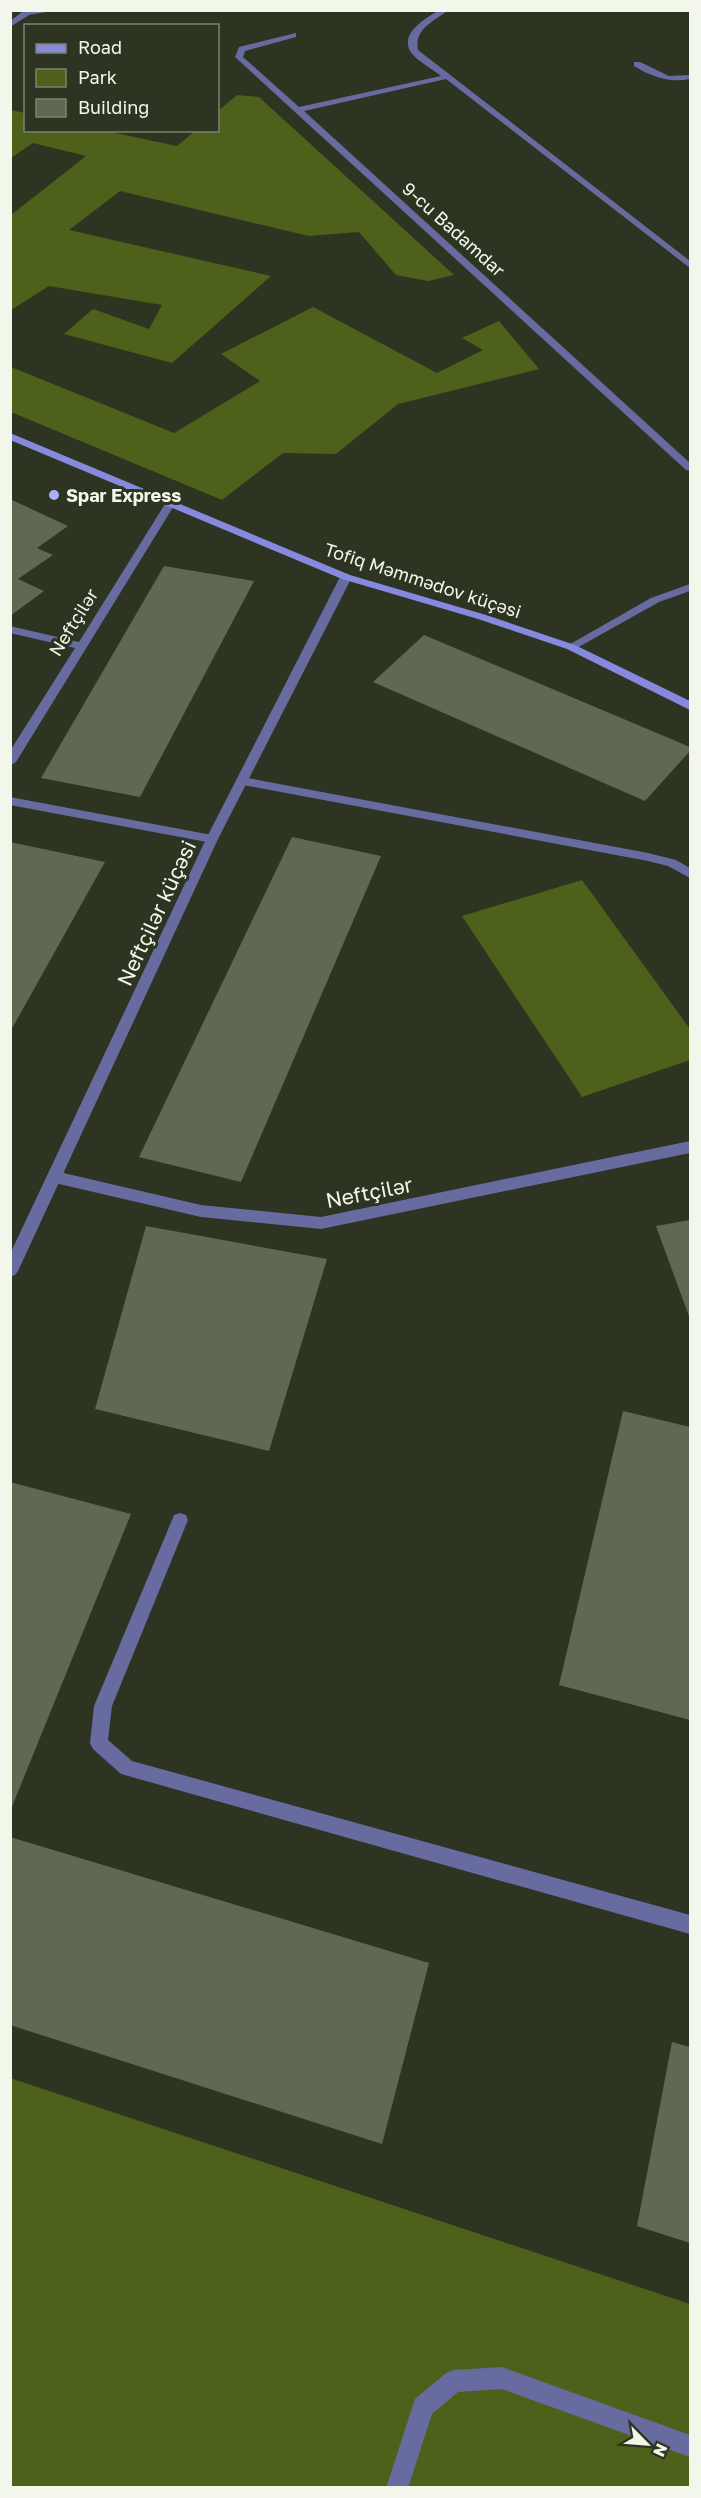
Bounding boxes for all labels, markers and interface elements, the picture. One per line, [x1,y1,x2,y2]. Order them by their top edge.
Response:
legend [24,24,219,132]
text: Road [78,36,122,58]
text: Park [78,66,117,88]
text: Building [78,96,149,118]
street label: 9-cu Badamdar [398,177,510,281]
place label: Spar Express [66,484,181,506]
marker: Spar Express [47,488,61,502]
street label: Tofiq Məmmədov küçəsi [322,538,524,622]
street label: Neftçilər [44,584,102,660]
street label: Neftçilər küçəsi [111,836,201,990]
street label: Neftçilər [323,1171,415,1213]
north arrow [617,2414,677,2474]
text: N [649,2441,672,2460]

